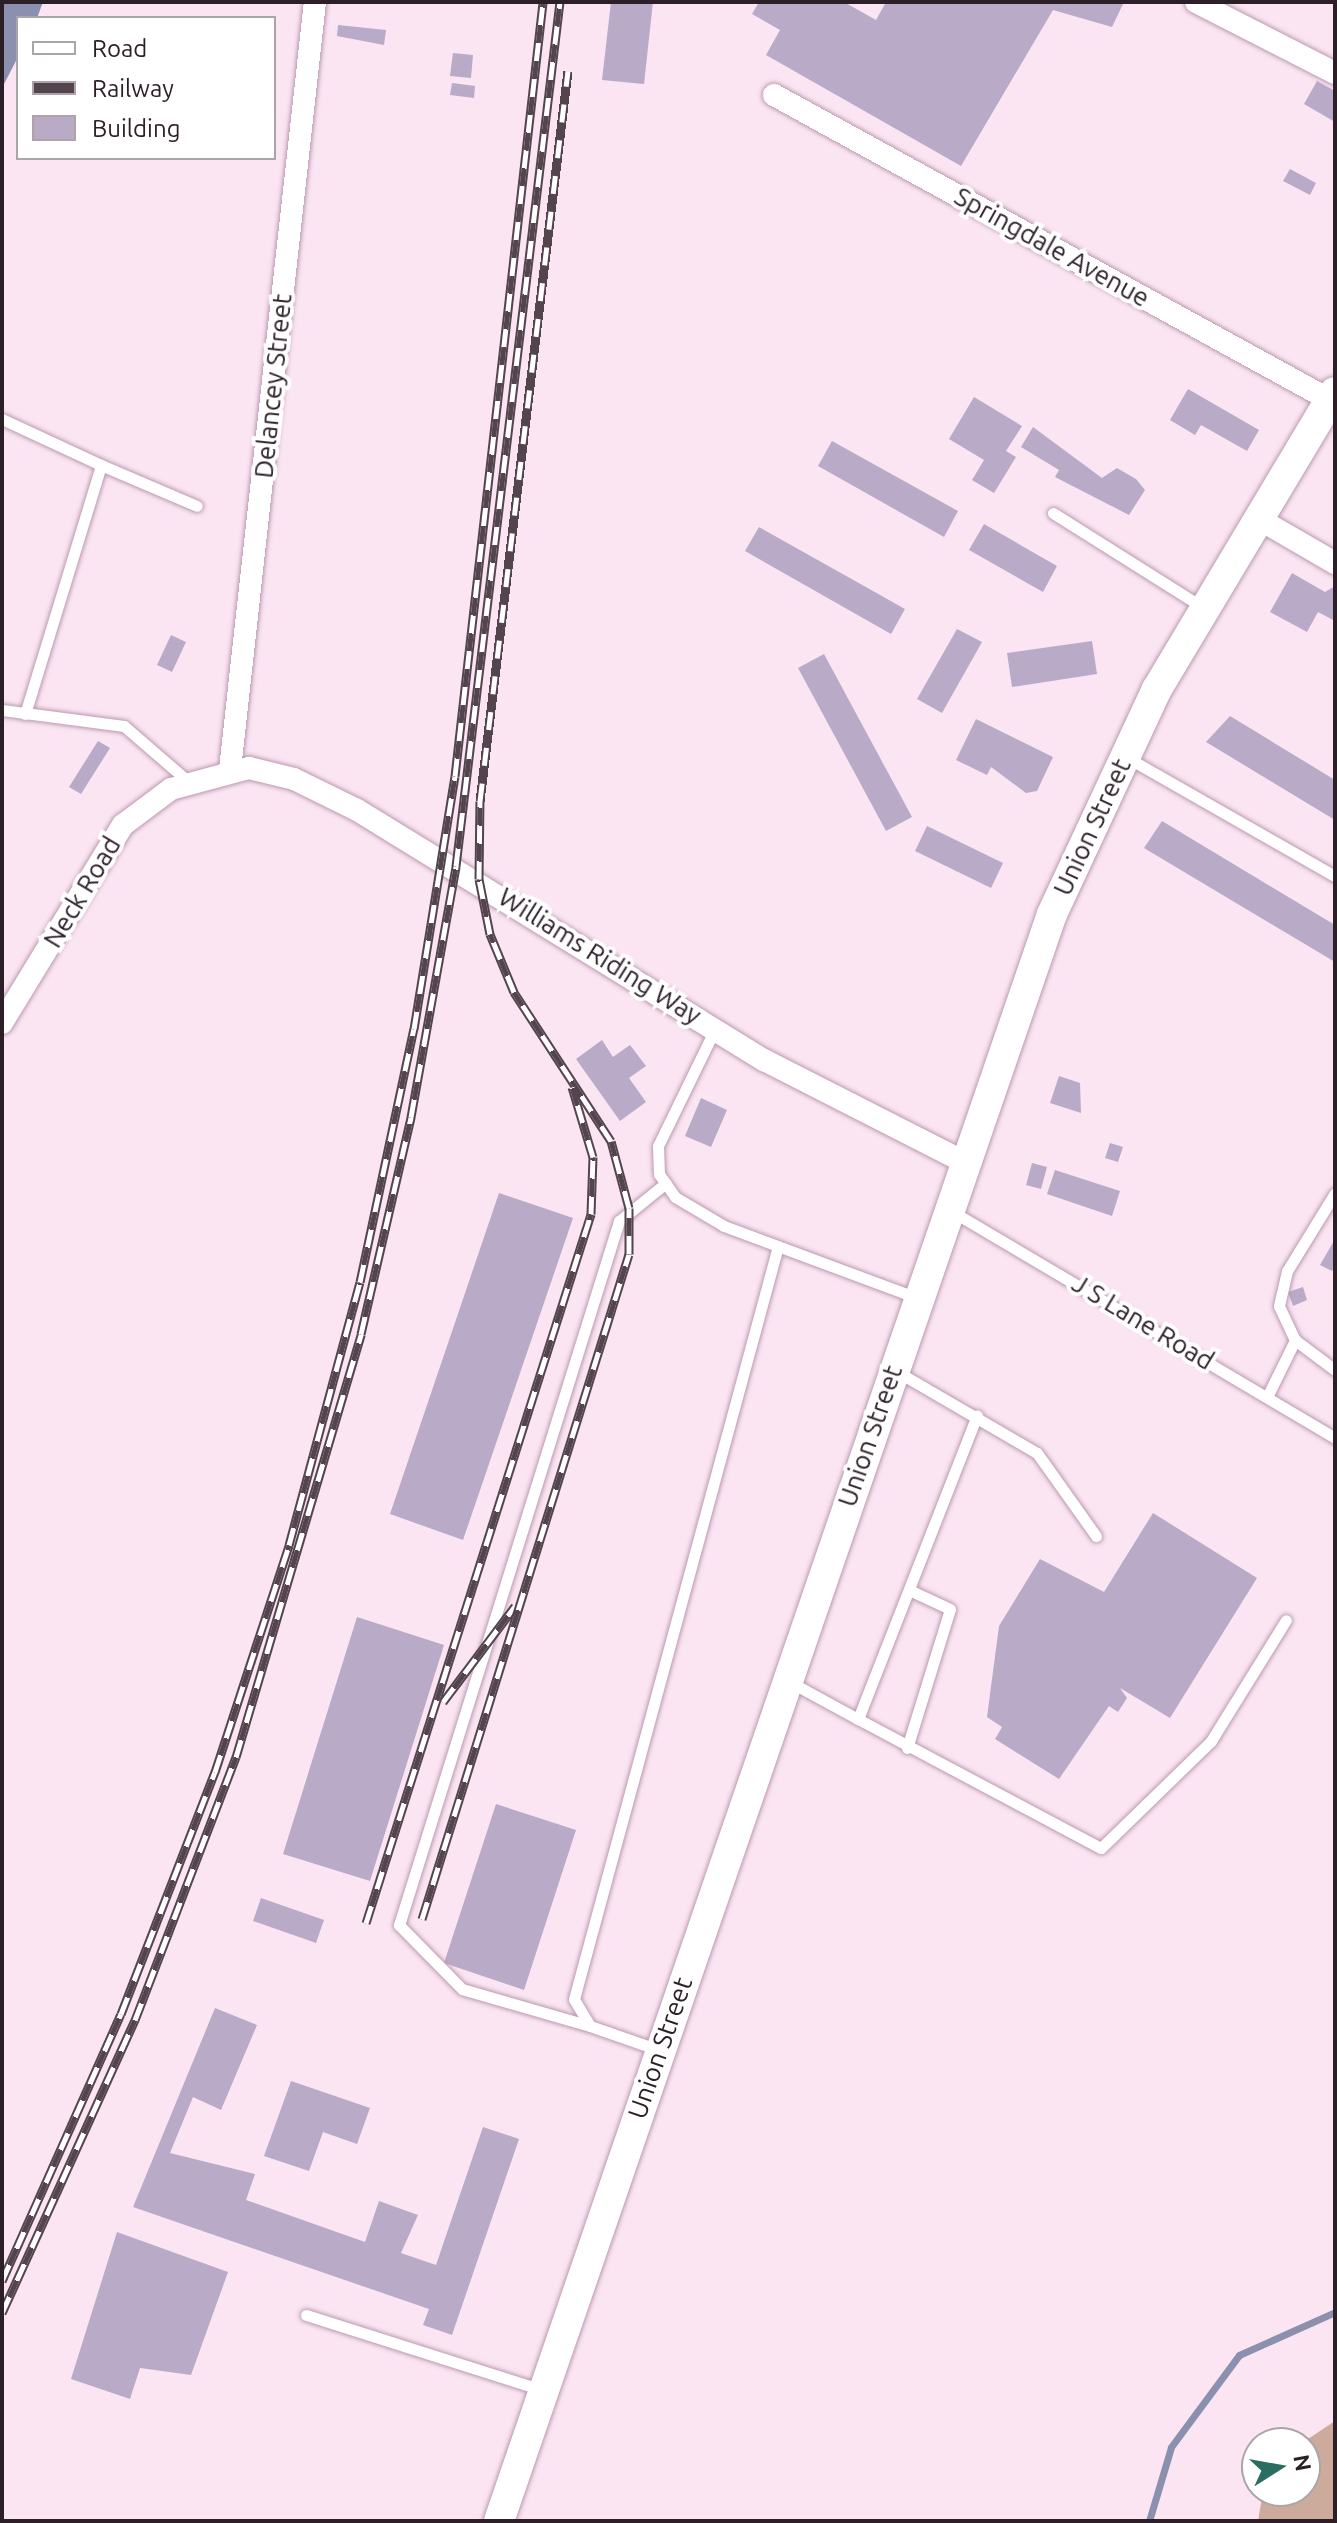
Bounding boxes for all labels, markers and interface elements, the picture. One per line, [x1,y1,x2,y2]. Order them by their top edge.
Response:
legend [16,16,276,160]
text: Road [92,35,147,62]
text: Railway [92,75,174,102]
text: Building [92,115,180,142]
street label: Springdale Avenue [949,180,1155,314]
street label: Delancey Street [248,292,298,480]
street label: Union Street [1047,754,1137,900]
street label: Neck Road [37,831,127,953]
street label: Williams Riding Way [493,881,707,1031]
street label: J S Lane Road [1066,1267,1220,1377]
street label: Union Street [831,1361,909,1511]
street label: Union Street [621,1973,699,2123]
north arrow [1241,2427,1321,2507]
text: N [1289,2452,1317,2473]

